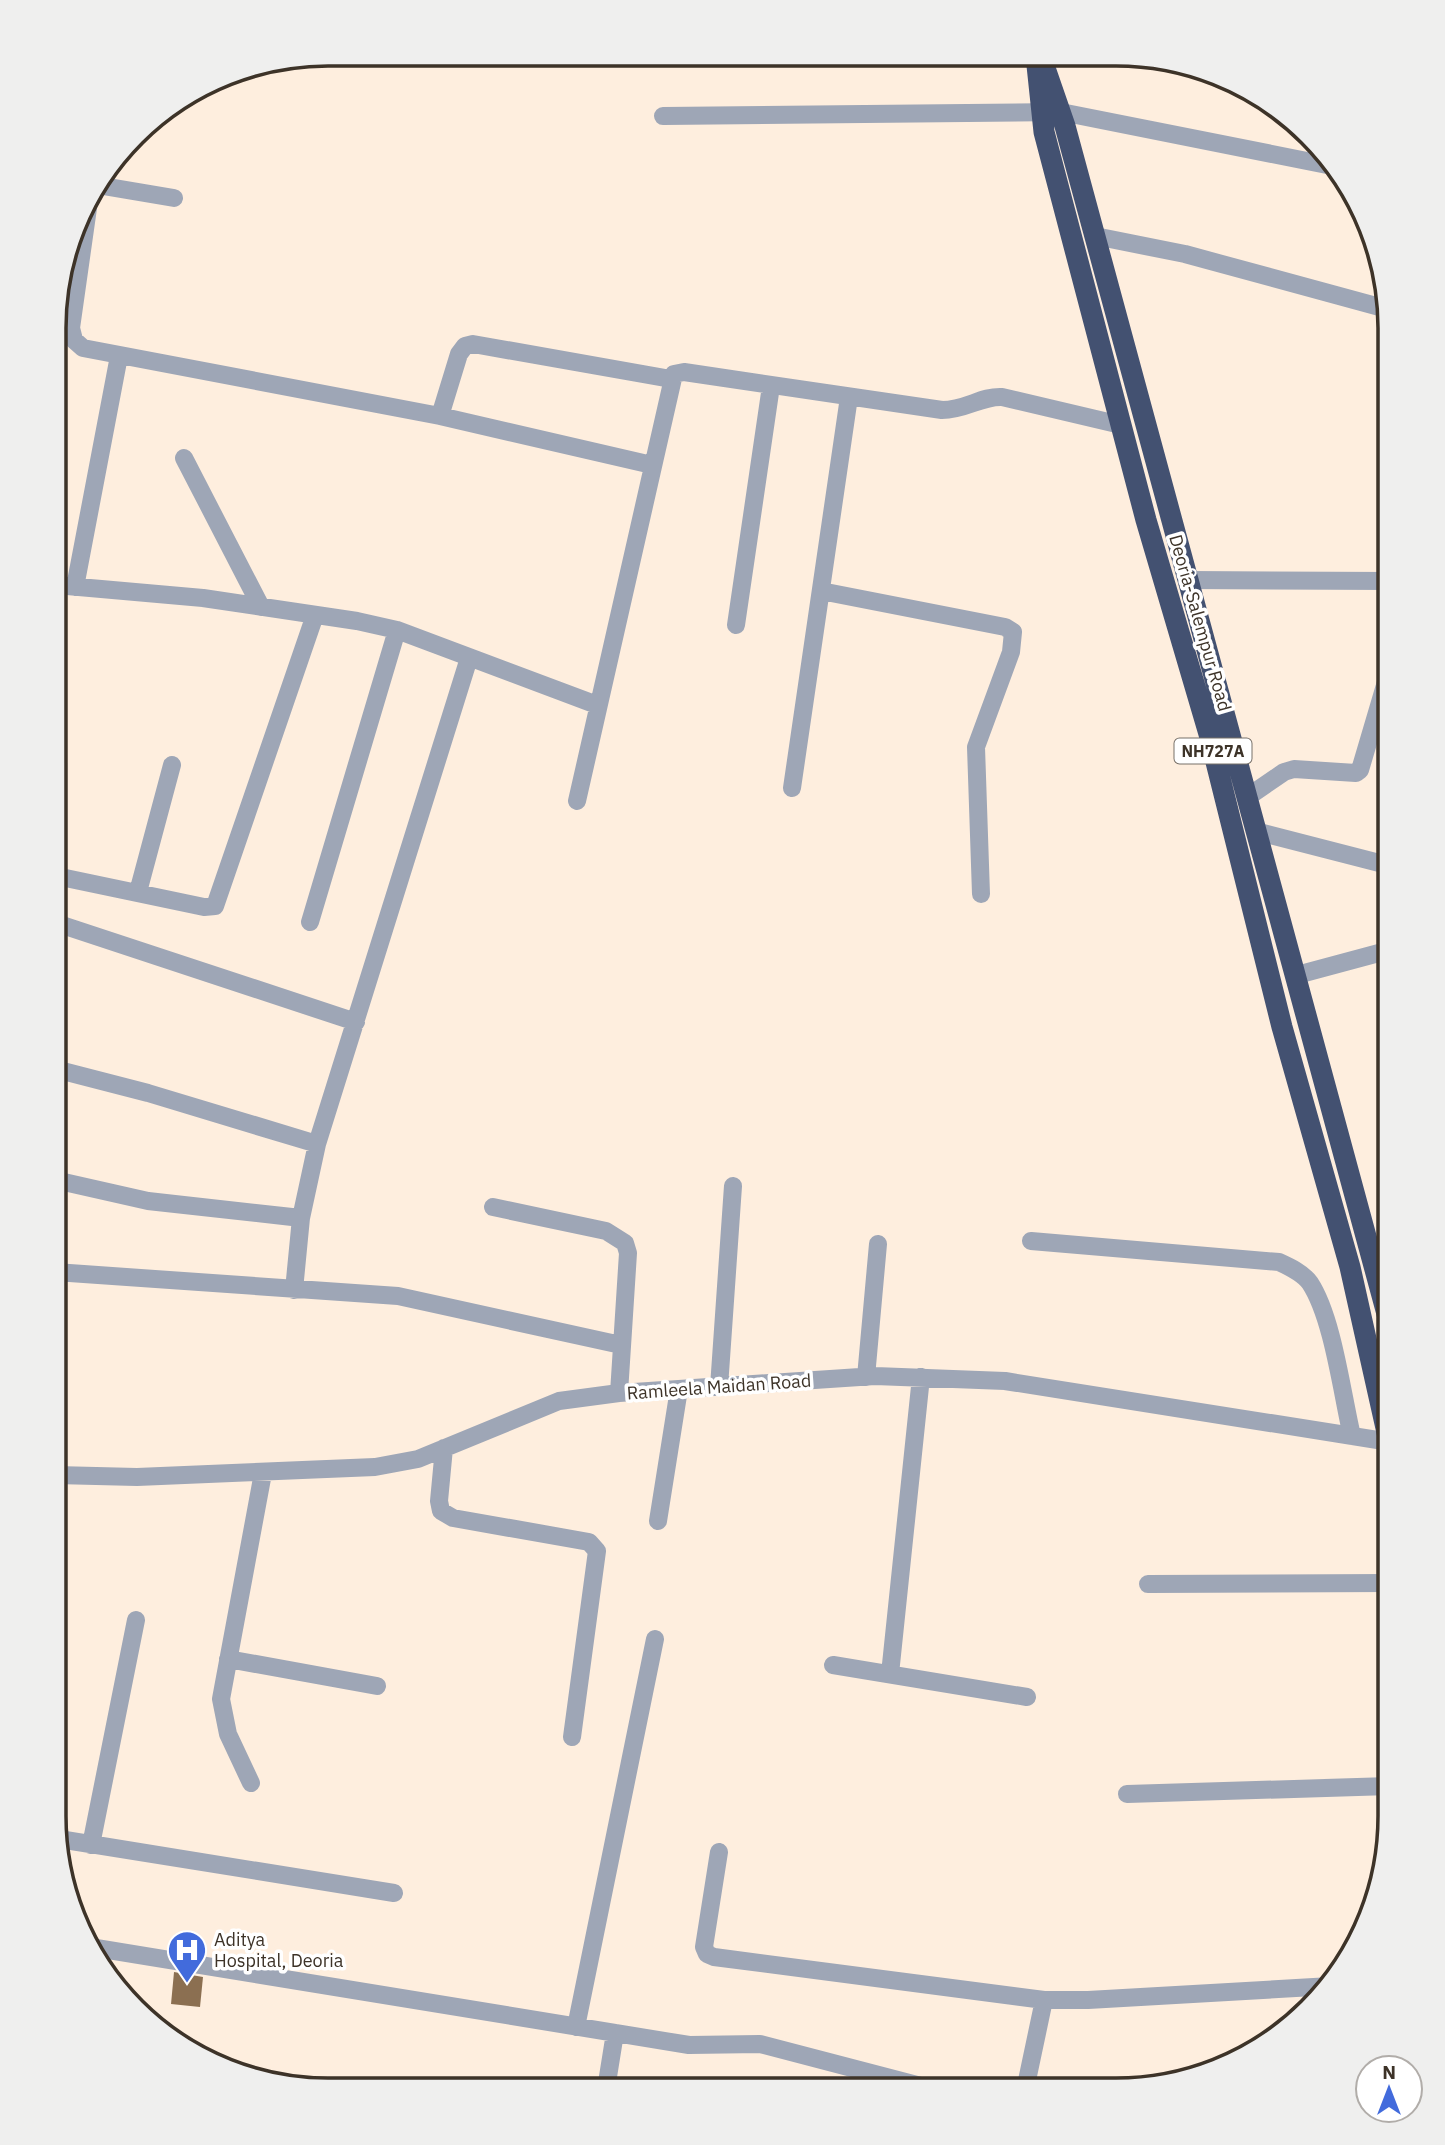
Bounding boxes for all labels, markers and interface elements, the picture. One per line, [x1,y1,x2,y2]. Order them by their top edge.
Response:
street label: Deoria-Salempur Road [1164,532,1237,714]
road number: NH727A [1174,738,1252,764]
street label: Ramleela Maidan Road [626,1369,812,1404]
place label: Aditya Hospital, Deoria [214,1928,344,1972]
hospital icon: Aditya Hospital, Deoria [166,1929,208,1984]
north arrow [1354,2054,1424,2124]
text: N [1382,2060,1396,2084]

